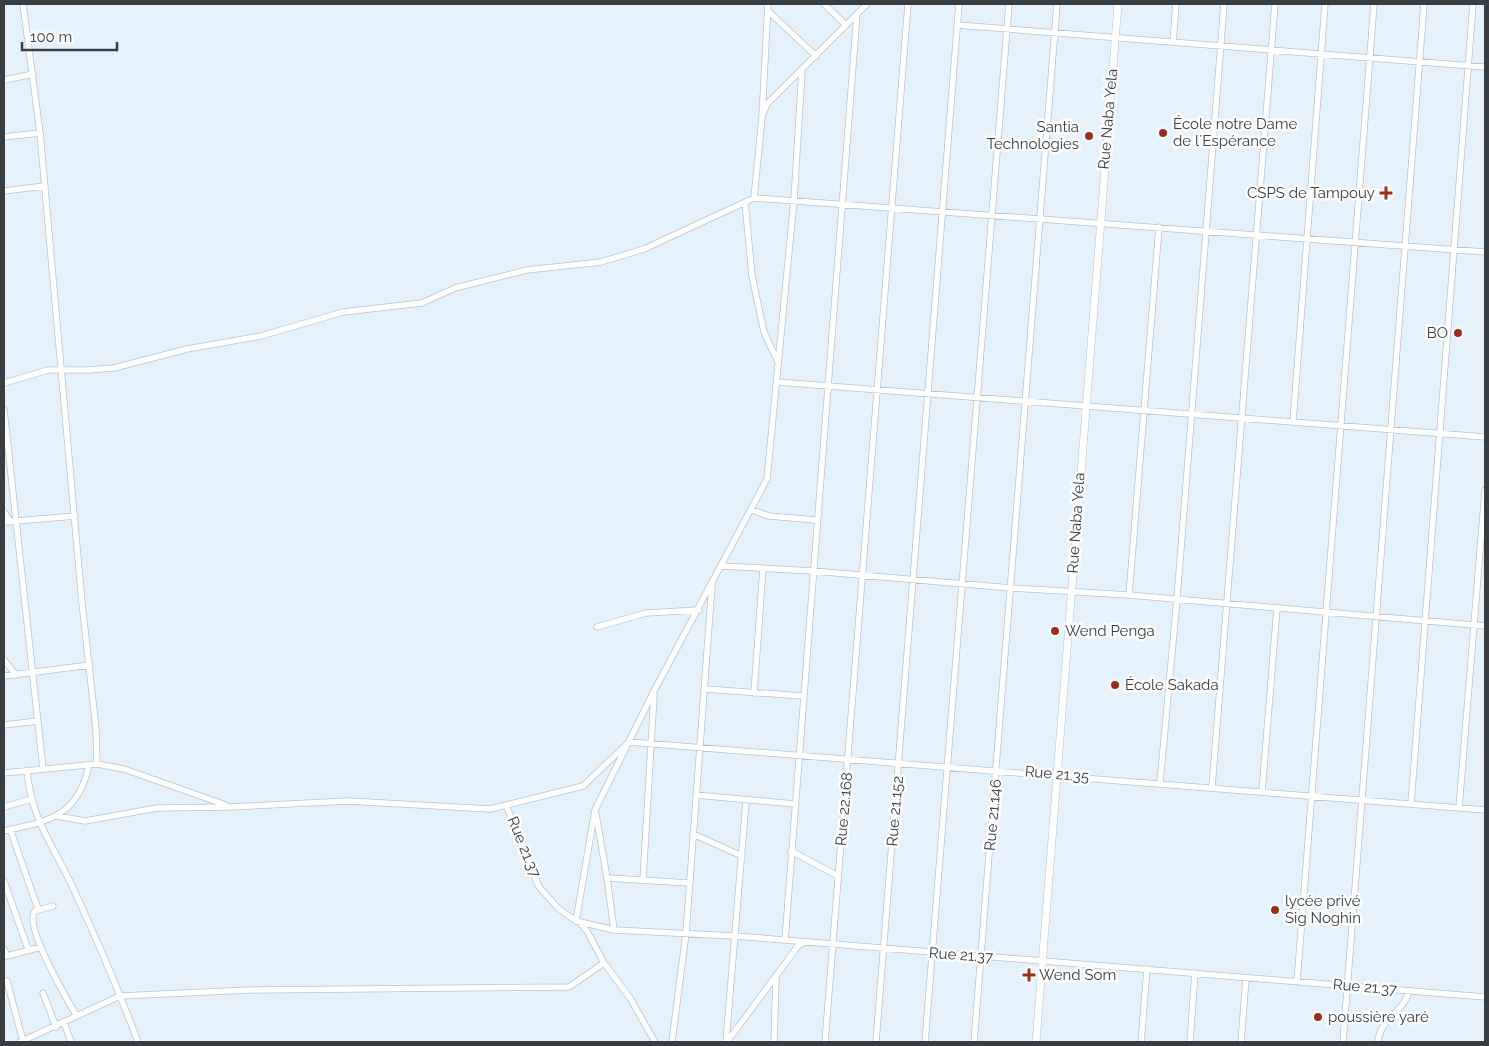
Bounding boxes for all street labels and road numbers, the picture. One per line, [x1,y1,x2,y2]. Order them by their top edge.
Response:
street label: Rue Naba Yela [1095,68,1121,170]
street label: Rue Naba Yela [1063,472,1089,574]
street label: Rue 21.35 [1024,762,1090,786]
street label: Rue 22.168 [832,771,856,847]
street label: Rue 21.152 [883,775,907,847]
street label: Rue 21.146 [981,778,1005,852]
street label: Rue 21.37 [504,814,544,880]
street label: Rue 21.37 [928,944,994,966]
street label: Rue 21.37 [1332,975,1398,999]

